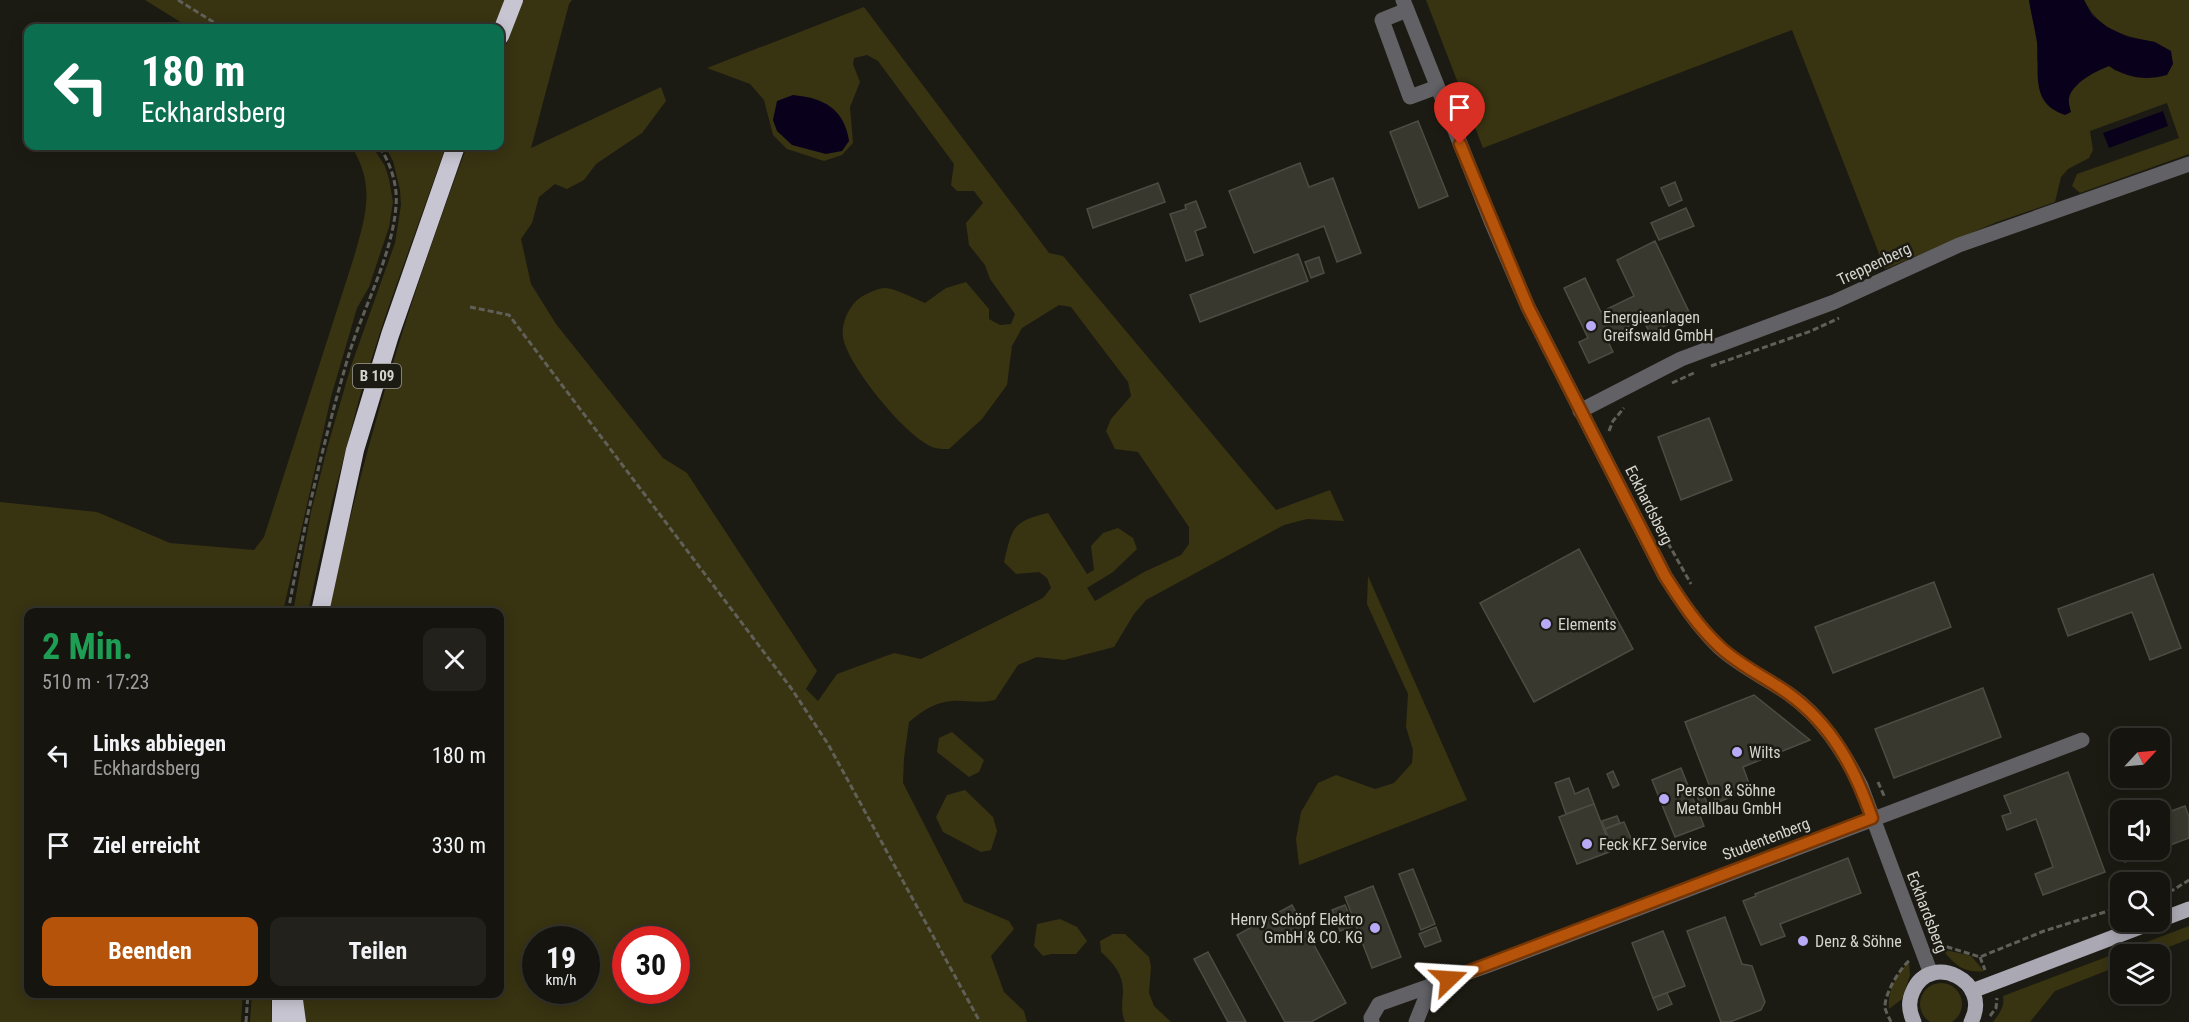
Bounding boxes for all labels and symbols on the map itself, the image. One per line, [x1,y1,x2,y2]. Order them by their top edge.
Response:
pin [1434,82,1485,144]
street label: Treppenberg [1834,239,1914,289]
place label: Energieanlagen Greifswald GmbH [1603,308,1713,345]
marker: Energieanlagen Greifswald GmbH [1584,319,1598,333]
road number: B 109 [353,364,401,388]
street label: Eckhardsberg [1621,462,1677,548]
place label: Elements [1558,615,1616,634]
marker: Elements [1539,617,1553,631]
north arrow [2110,728,2170,788]
place label: Wilts [1749,743,1781,762]
marker: Wilts [1730,745,1744,759]
place label: Person & Söhne Metallbau GmbH [1676,781,1782,818]
marker: Person & Söhne Metallbau GmbH [1657,792,1671,806]
street label: Studentenberg [1720,814,1812,864]
place label: Feck KFZ Service [1599,835,1707,854]
marker: Feck KFZ Service [1580,837,1594,851]
street label: Eckhardsberg [1903,869,1951,955]
place label: Henry Schöpf Elektro GmbH & CO. KG [1231,910,1363,947]
marker: Henry Schöpf Elektro GmbH & CO. KG [1368,921,1382,935]
speed limit sign: 30 [612,926,690,1004]
place label: Denz & Söhne [1815,932,1902,951]
marker: Denz & Söhne [1796,934,1810,948]
position arrow [1417,947,1481,1011]

